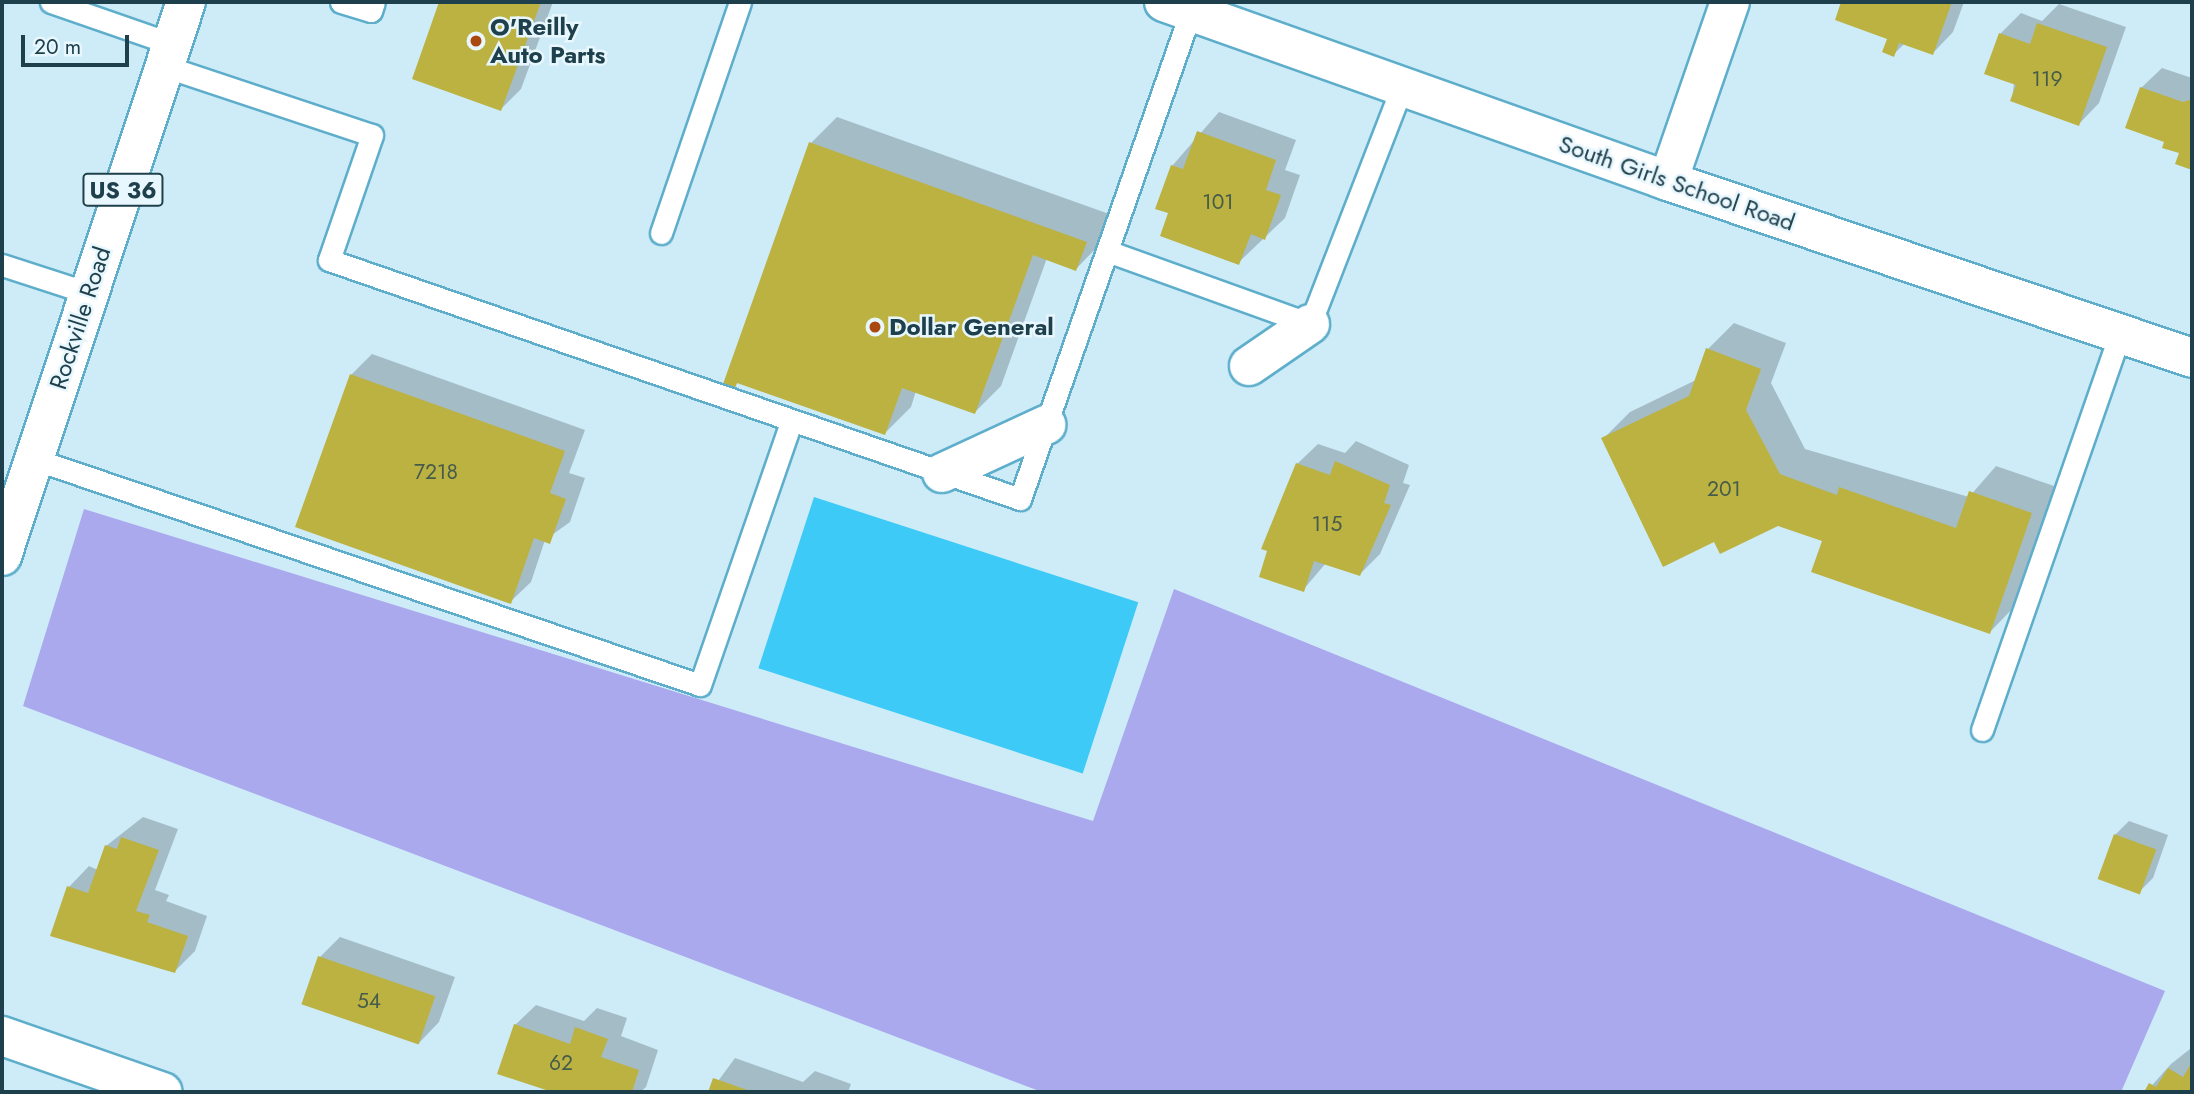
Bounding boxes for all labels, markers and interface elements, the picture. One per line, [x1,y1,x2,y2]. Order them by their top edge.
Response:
place label: O'Reilly Auto Parts [490,13,606,69]
scale bar [24,21,133,65]
text: 20 m [34,32,81,62]
marker: O'Reilly Auto Parts [468,33,484,49]
house number: 119 [2032,66,2062,92]
street label: South Girls School Road [1555,129,1799,237]
road number: US 36 [81,170,165,210]
house number: 101 [1202,189,1234,215]
street label: Rockville Road [43,243,117,393]
place label: Dollar General [889,313,1054,341]
marker: Dollar General [867,319,883,335]
house number: 7218 [414,459,458,485]
house number: 201 [1707,476,1741,502]
house number: 115 [1312,511,1342,537]
house number: 54 [357,988,381,1014]
house number: 62 [549,1050,573,1076]

